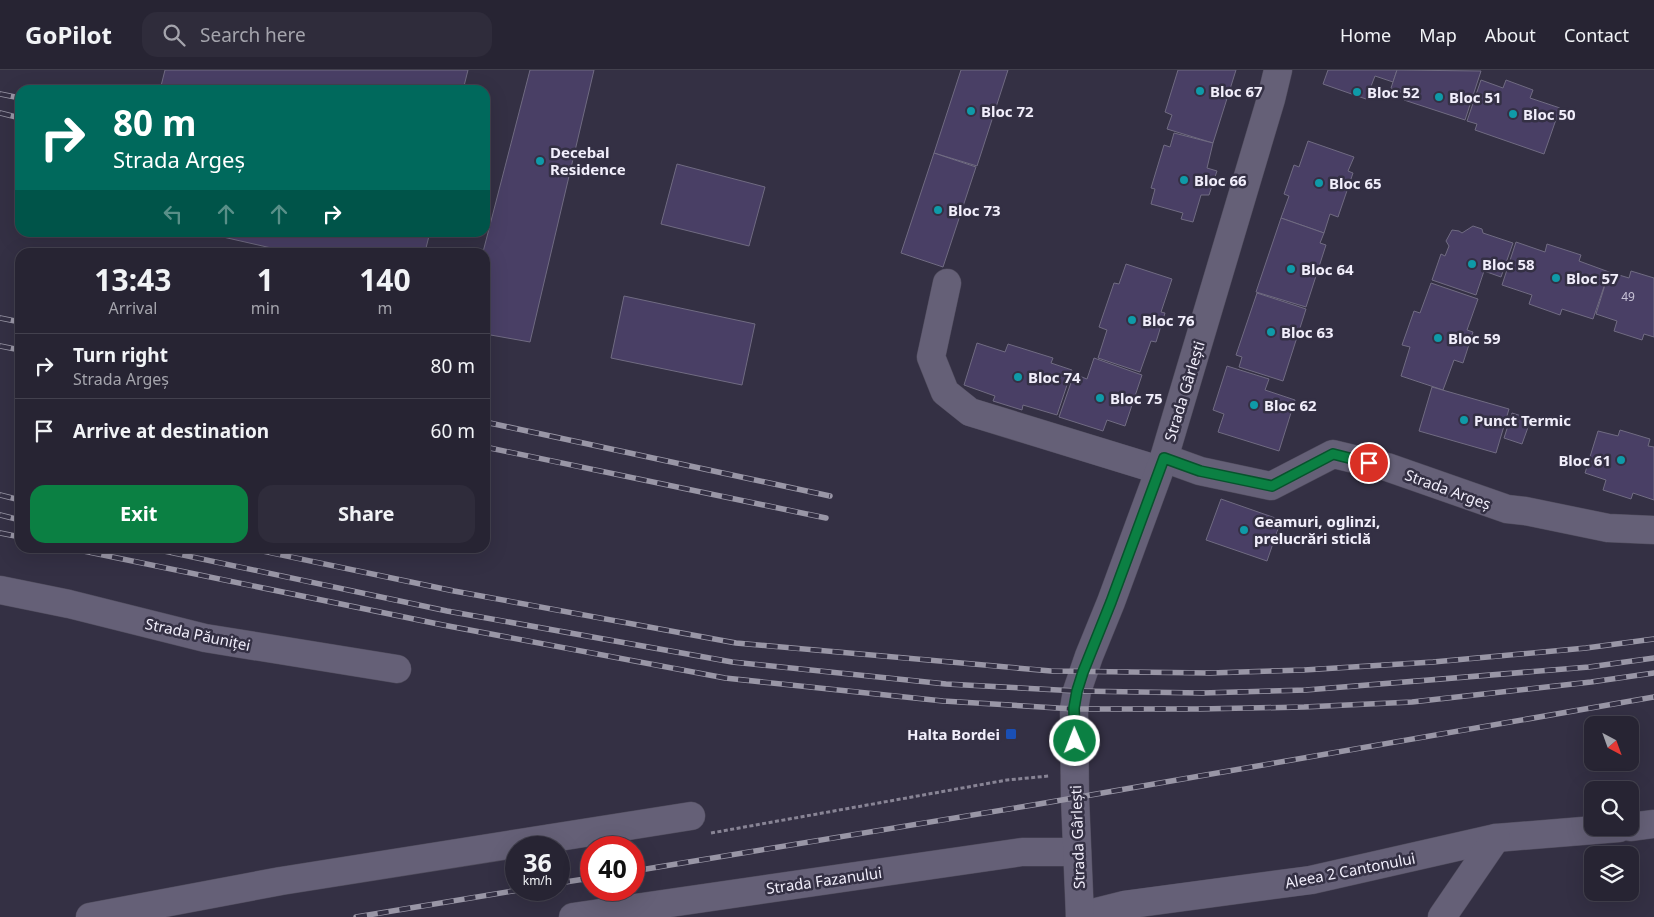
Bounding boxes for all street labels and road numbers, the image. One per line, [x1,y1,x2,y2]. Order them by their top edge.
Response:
street label: Strada Gârlești [1159,338,1209,444]
street label: Strada Argeș [1402,464,1494,514]
street label: Strada Păuniței [144,613,252,655]
street label: Strada Gârlești [1065,785,1089,889]
street label: Aleea 2 Cantonului [1283,848,1417,892]
street label: Strada Fazanului [765,862,883,898]

